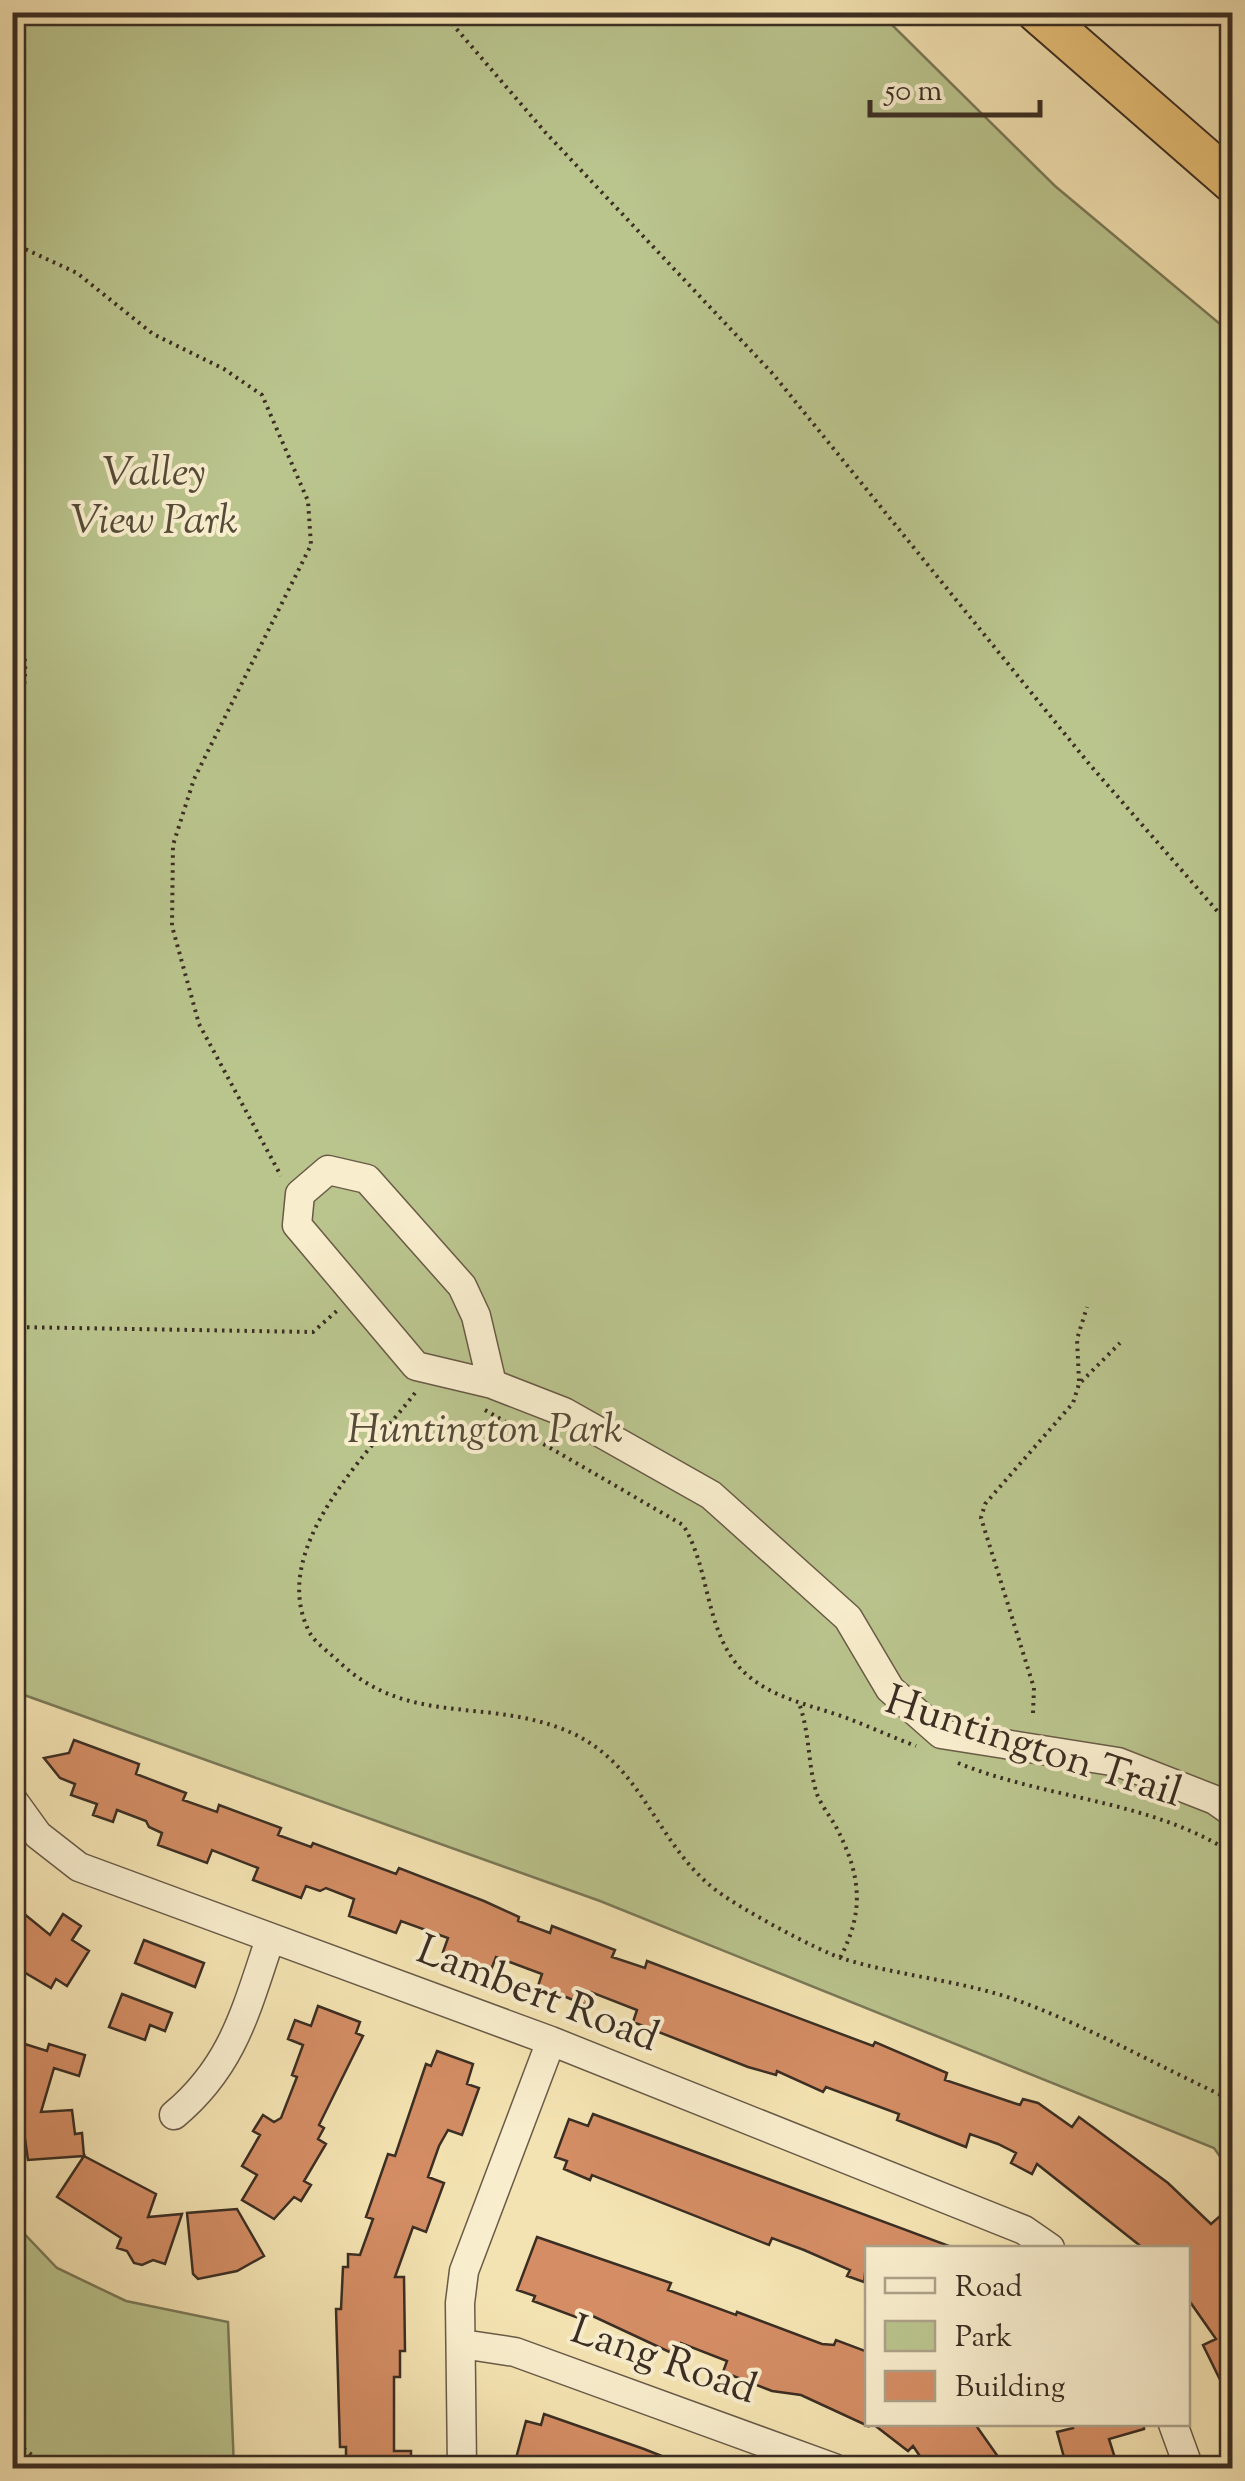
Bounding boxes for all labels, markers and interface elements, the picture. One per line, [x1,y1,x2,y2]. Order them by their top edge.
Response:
scale bar [870,55,1040,117]
text: 50 m [883,71,943,114]
park label: Valley View Park [70,445,238,553]
park label: Huntington Park [347,1402,623,1462]
street label: Huntington Trail [877,1673,1189,1825]
street label: Lambert Road [407,1922,667,2070]
legend [865,2246,1190,2426]
text: Road [955,2267,1022,2310]
street label: Lang Road [562,2302,764,2422]
text: Park [955,2317,1012,2360]
text: Building [955,2367,1065,2410]

